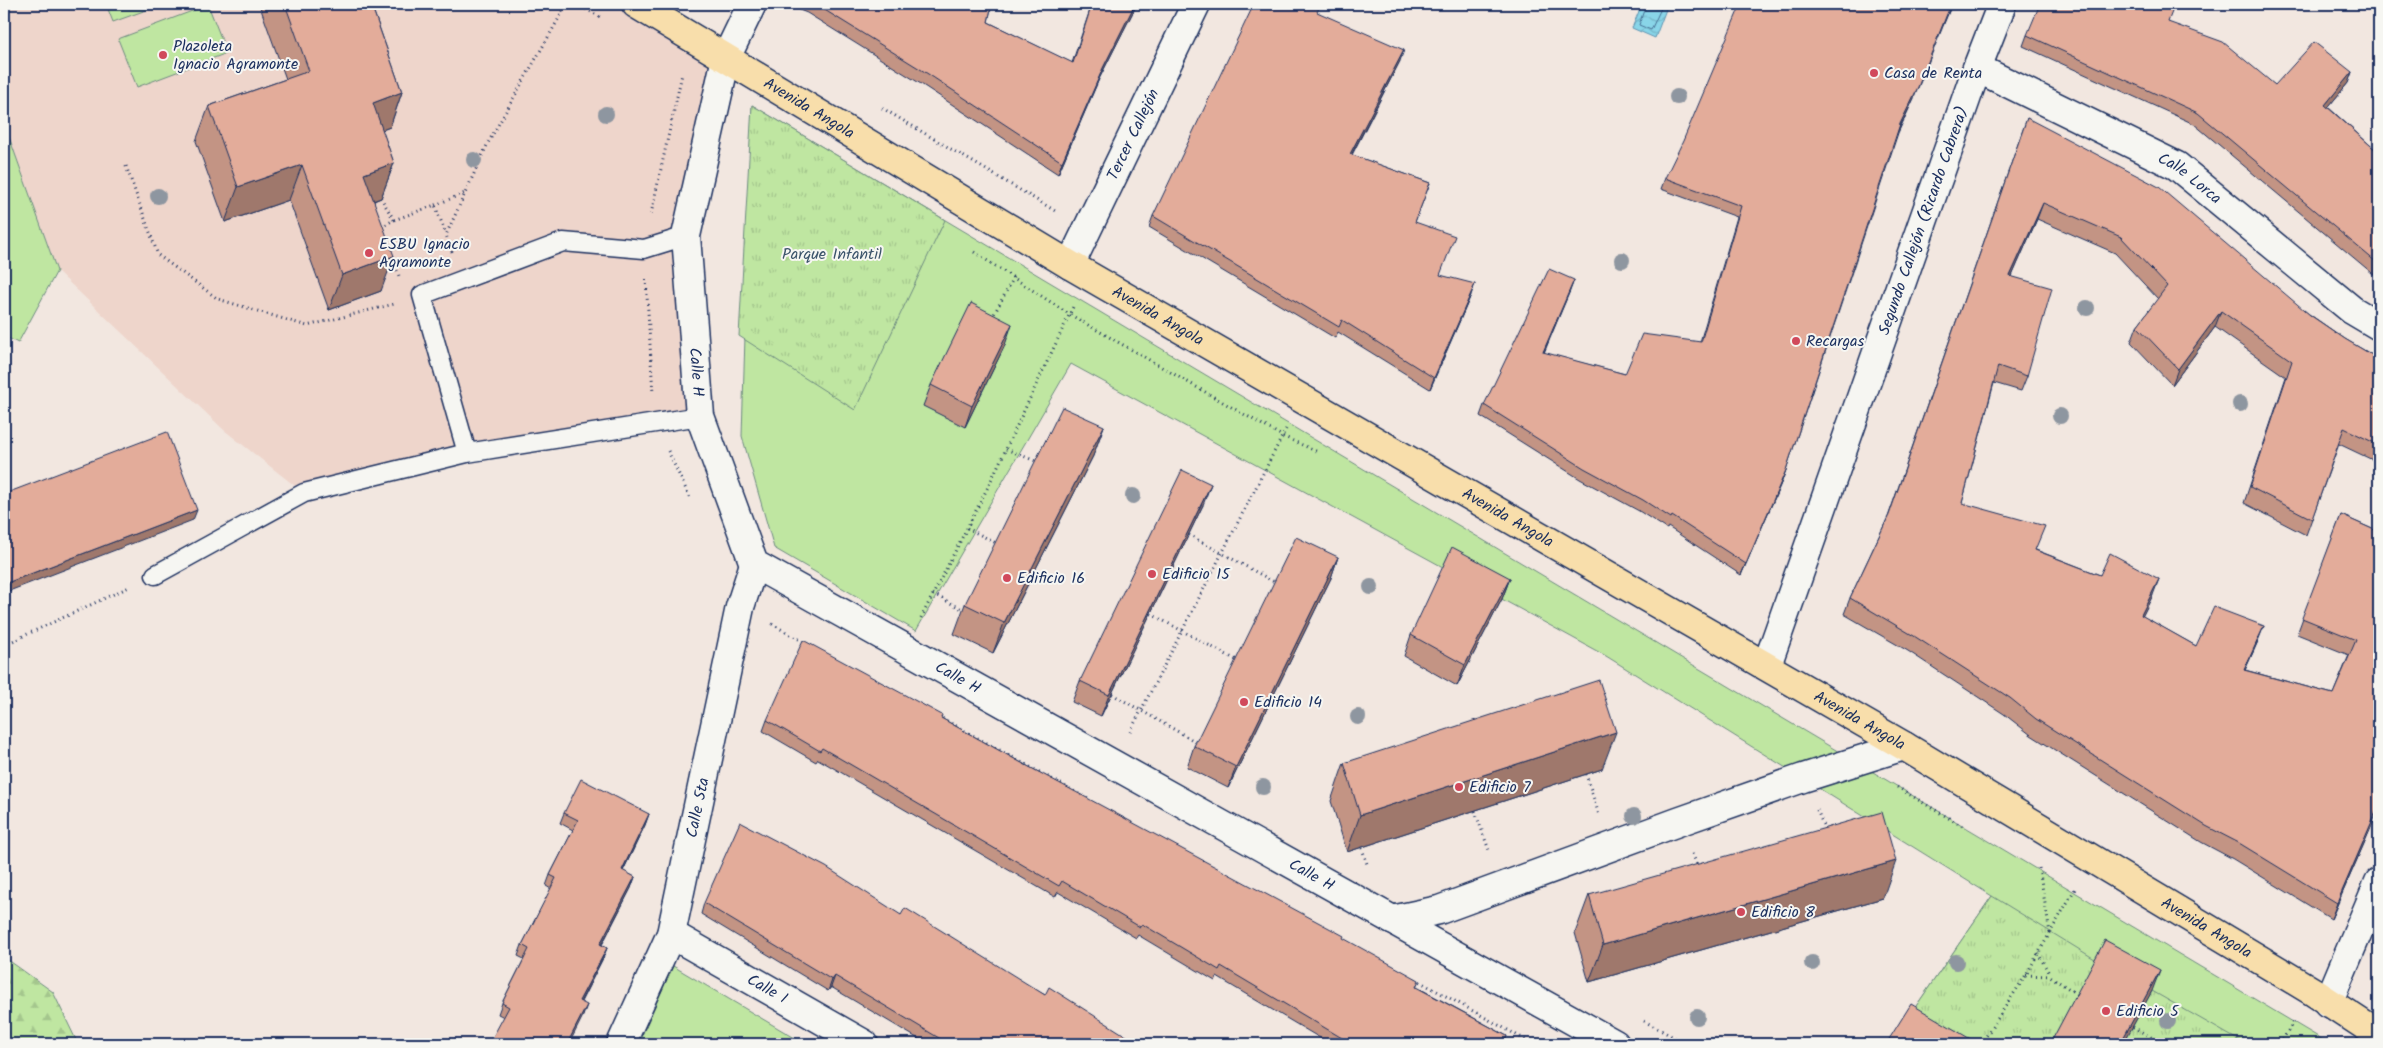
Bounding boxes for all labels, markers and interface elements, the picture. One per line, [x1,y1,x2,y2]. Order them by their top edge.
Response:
place label: Plazoleta Ignacio Agramonte [173,34,298,77]
marker: Plazoleta Ignacio Agramonte [157,49,169,61]
place label: Casa de Renta [1884,61,1982,86]
marker: Casa de Renta [1868,67,1880,79]
street label: Avenida Angola [759,71,859,145]
street label: Tercer Callejón [1100,84,1166,184]
street label: Segundo Callejón (Ricardo Cabrera) [1872,103,1975,339]
street label: Calle Lorca [2154,146,2227,210]
place label: ESBU Ignacio Agramonte [379,232,470,275]
park label: Parque Infantil [782,242,882,267]
marker: ESBU Ignacio Agramonte [363,247,375,259]
street label: Avenida Angola [1107,279,1209,352]
place label: Recargas [1806,329,1865,354]
marker: Recargas [1790,335,1802,347]
street label: Calle H [682,347,711,398]
street label: Avenida Angola [1457,481,1559,554]
place label: Edificio 15 [1162,562,1231,587]
place label: Edificio 16 [1017,566,1085,591]
marker: Edificio 15 [1146,568,1158,580]
marker: Edificio 16 [1001,572,1013,584]
street label: Calle H [930,655,986,701]
street label: Avenida Angola [1809,684,1910,757]
place label: Edificio 14 [1254,690,1322,715]
marker: Edificio 14 [1238,696,1250,708]
street label: Calle 5ta [679,775,716,840]
place label: Edificio 7 [1469,775,1531,800]
marker: Edificio 7 [1453,781,1465,793]
street label: Calle H [1284,852,1339,898]
street label: Avenida Angola [2156,891,2257,965]
place label: Edificio 8 [1751,900,1815,925]
marker: Edificio 8 [1735,906,1747,918]
street label: Calle I [742,967,793,1011]
place label: Edificio 5 [2116,999,2180,1024]
marker: Edificio 5 [2100,1005,2112,1017]

